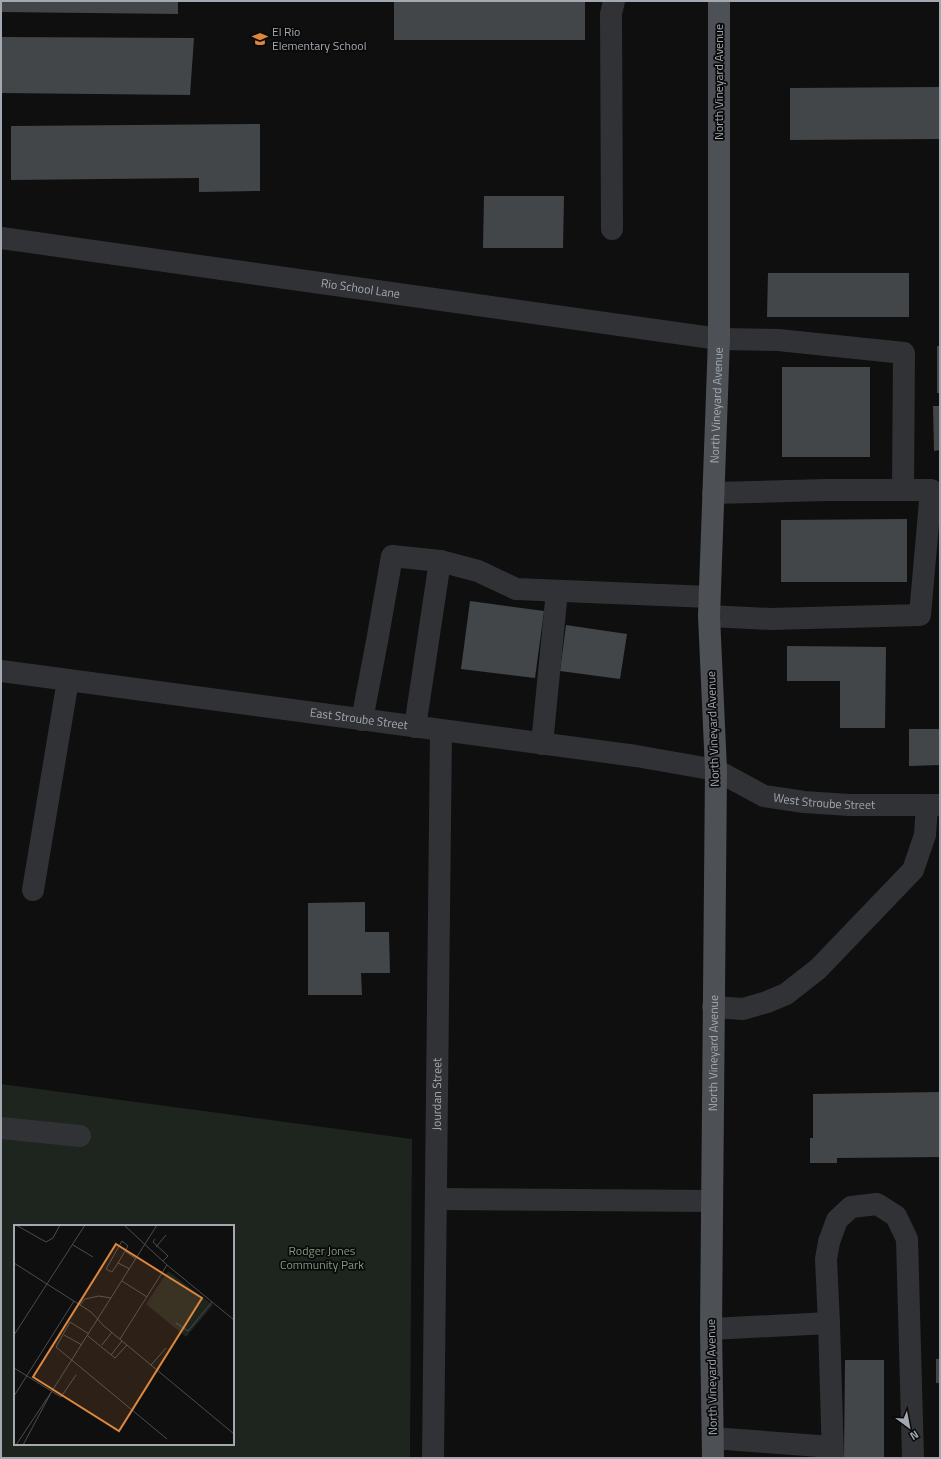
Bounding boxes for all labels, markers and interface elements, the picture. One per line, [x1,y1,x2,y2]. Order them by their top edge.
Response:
place label: El Rio Elementary School [272,22,366,55]
street label: North Vineyard Avenue [709,24,728,140]
school or university icon: El Rio Elementary School [251,30,269,48]
street label: Rio School Lane [320,273,401,303]
street label: North Vineyard Avenue [705,347,728,464]
street label: North Vineyard Avenue [701,671,724,787]
street label: East Stroube Street [309,702,410,734]
street label: West Stroube Street [772,788,876,814]
street label: North Vineyard Avenue [703,995,723,1111]
street label: Jourdan Street [427,1057,446,1130]
inset map [14,1225,234,1445]
park label: Rodger Jones Community Park [280,1241,364,1274]
street label: North Vineyard Avenue [701,1319,722,1435]
north arrow [889,1407,929,1447]
text: N [907,1427,922,1444]

